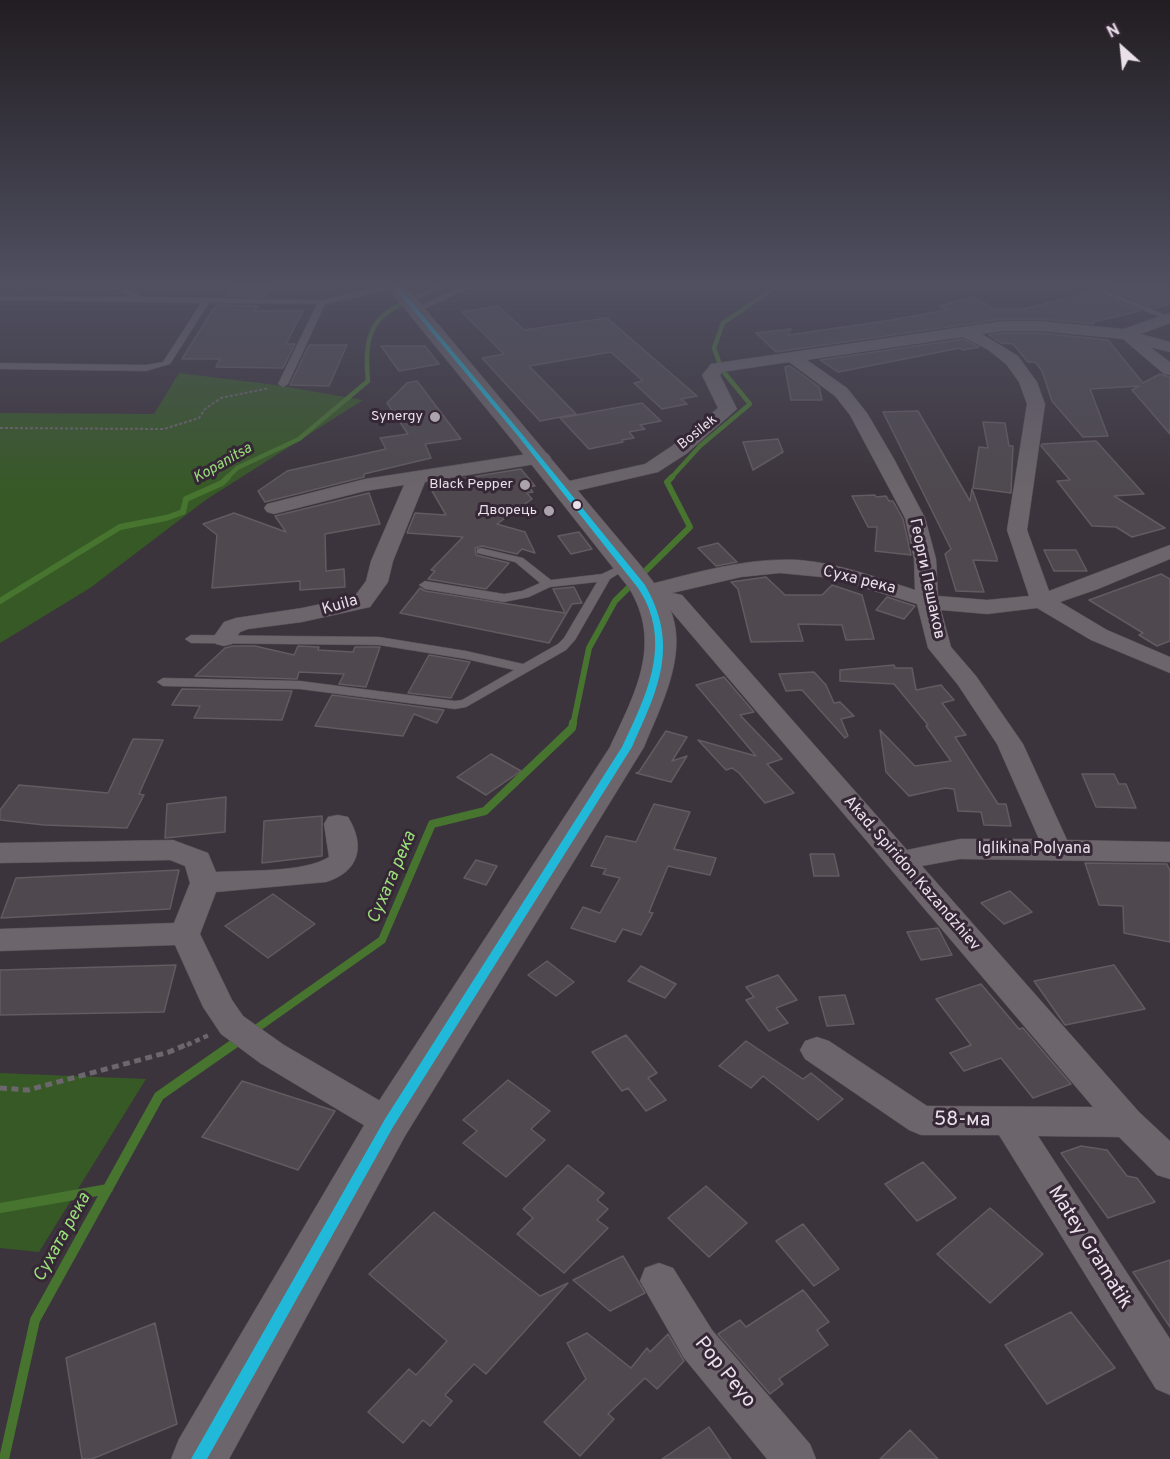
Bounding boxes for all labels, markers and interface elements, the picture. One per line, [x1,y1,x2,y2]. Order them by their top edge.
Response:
north arrow [1092,18,1152,78]
text: N [1104,20,1123,43]
place label: Synergy [371,409,423,425]
marker: Synergy [428,410,442,424]
street label: Bosilek [675,412,721,454]
water label: Kopanitsa [191,440,255,488]
place label: Black Pepper [429,477,513,493]
marker: Black Pepper [518,478,532,492]
unlabelled marker [571,499,583,511]
place label: Дворець [478,503,537,519]
marker: Дворець [542,504,556,518]
street label: Георги Пешаков [904,517,948,641]
street label: Суха река [820,563,898,599]
street label: Kuila [320,592,360,620]
street label: Akad. Spiridon Kazandzhiev [839,793,983,955]
water label: Сухата река [364,829,422,927]
street label: Iglikina Polyana [977,840,1091,860]
street label: 58-ма [934,1109,990,1133]
street label: Matey Gramatik [1042,1182,1136,1314]
water label: Сухата река [30,1190,96,1286]
street label: Pop Peyo [688,1333,760,1413]

